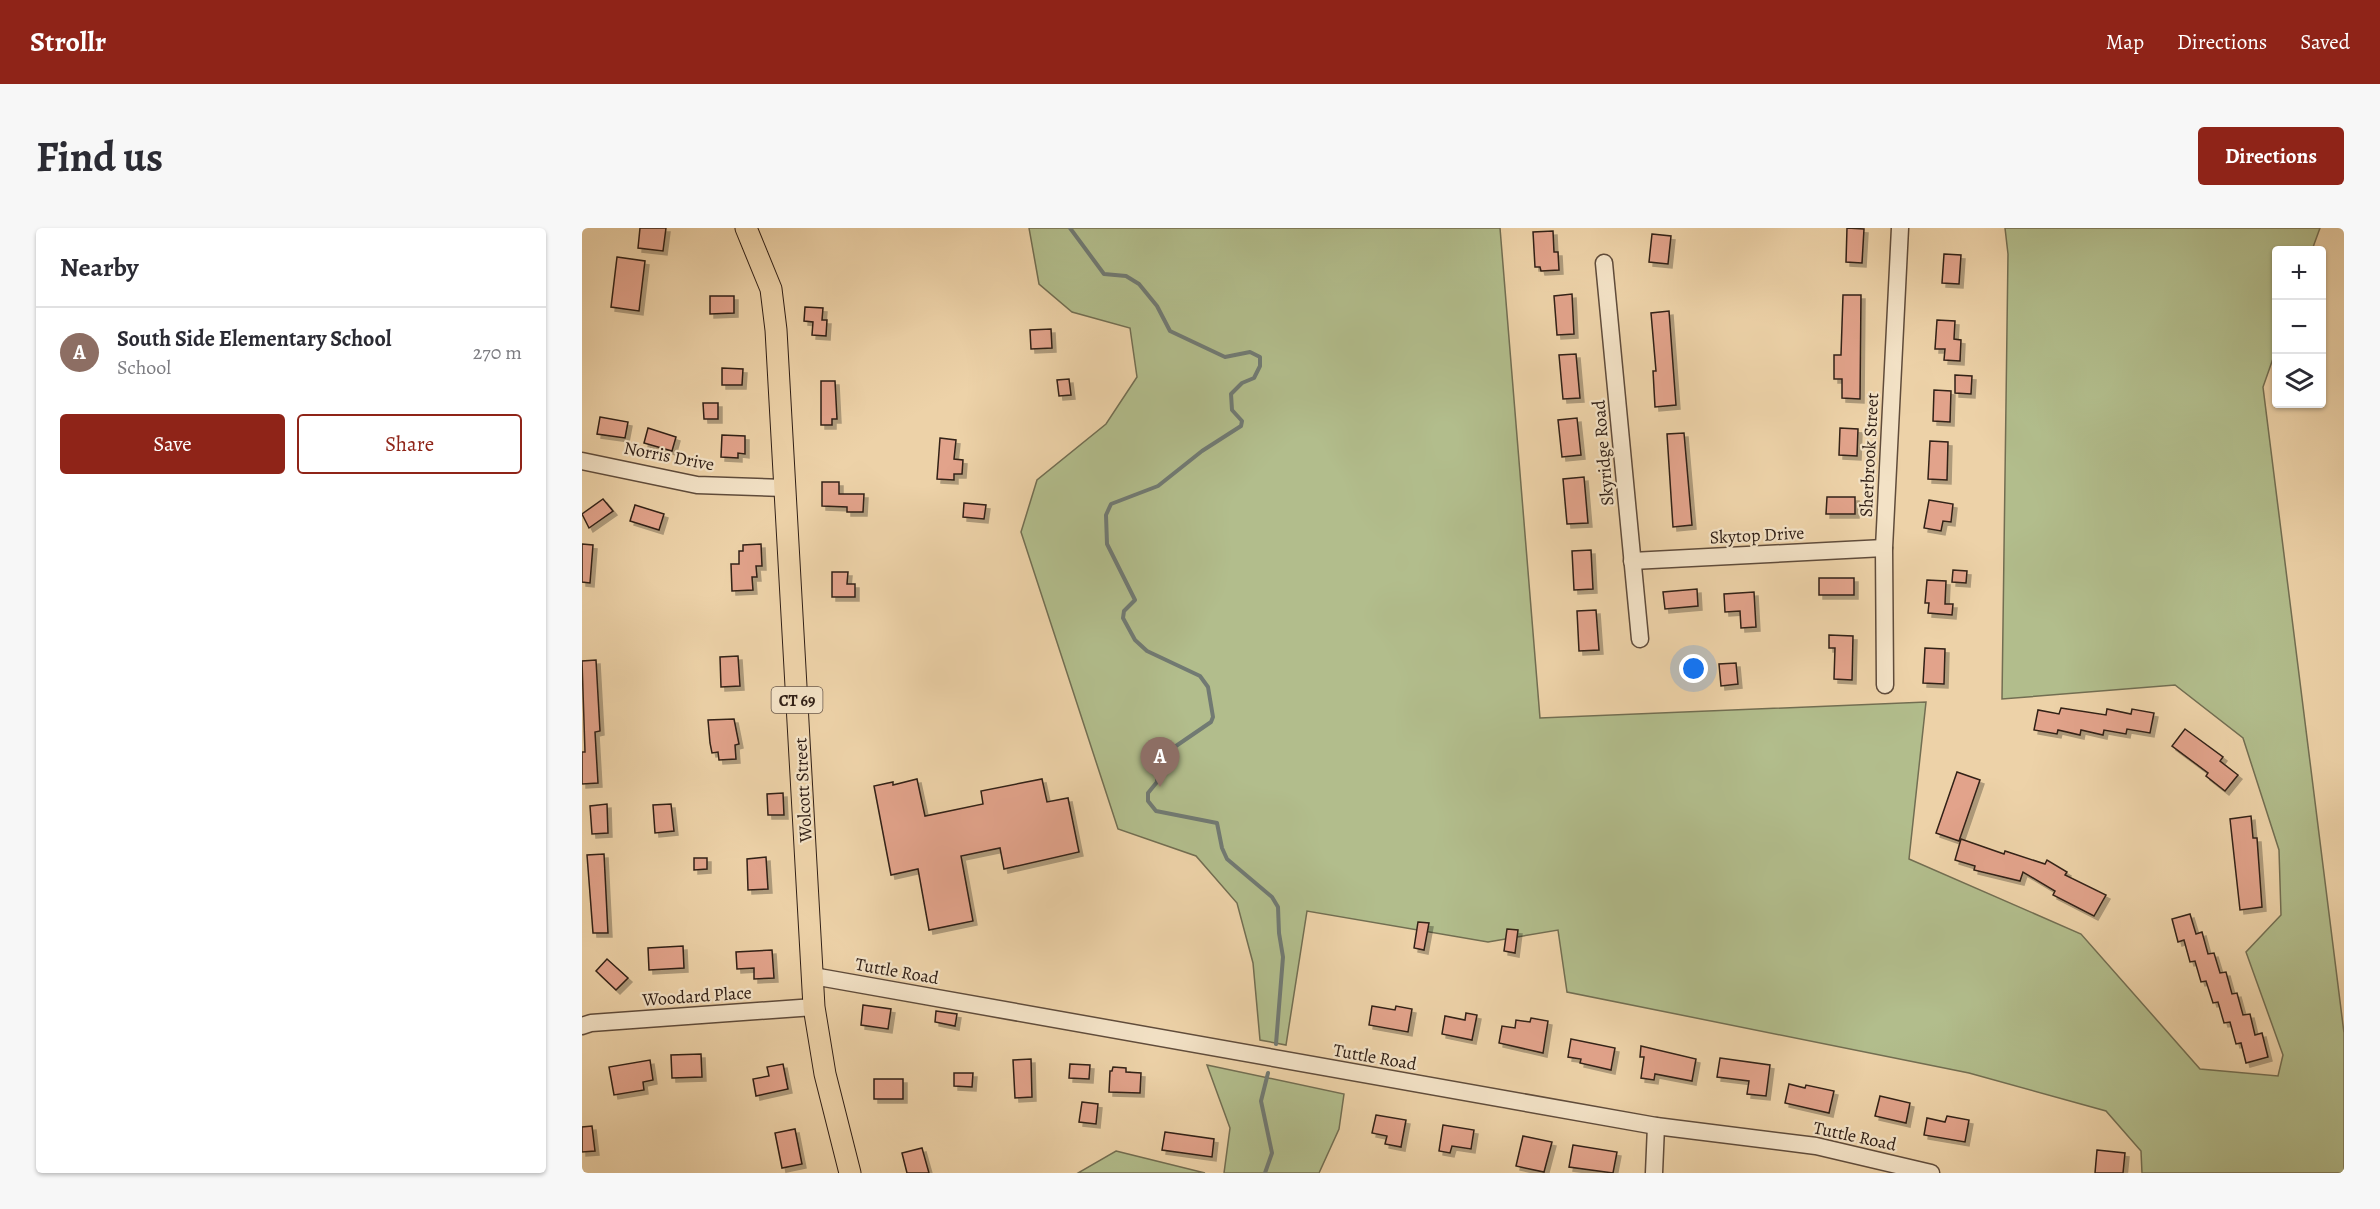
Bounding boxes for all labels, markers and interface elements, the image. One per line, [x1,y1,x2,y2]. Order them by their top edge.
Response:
text: Strollr [30,23,106,61]
text: Map [2106,28,2144,56]
text: Directions [2177,28,2267,56]
text: Saved [2300,28,2350,56]
button: Directions [2198,127,2344,185]
text: Find us [36,128,163,185]
map controls [2272,246,2326,408]
button: + [2272,246,2326,300]
text: Nearby [60,250,139,285]
button: − [2272,300,2326,354]
text: South Side Elementary School [117,324,392,354]
text: A [73,339,86,366]
text: 270 m [473,339,522,366]
text: School [117,354,171,381]
button: layers [2272,354,2326,408]
street label: Sherbrook Street [1854,392,1884,518]
street label: Skyridge Road [1586,399,1620,507]
button: Save [60,414,285,474]
button: Share [297,414,522,474]
street label: Norris Drive [622,435,716,477]
street label: Skytop Drive [1709,521,1805,549]
your location [1679,654,1708,683]
road number: CT 69 [772,687,822,713]
street label: Wolcott Street [788,737,818,844]
pin: A [1140,738,1180,787]
street label: Tuttle Road [853,952,941,990]
street label: Woodard Place [641,980,752,1012]
street label: Tuttle Road [1331,1038,1419,1076]
street label: Tuttle Road [1811,1115,1899,1157]

